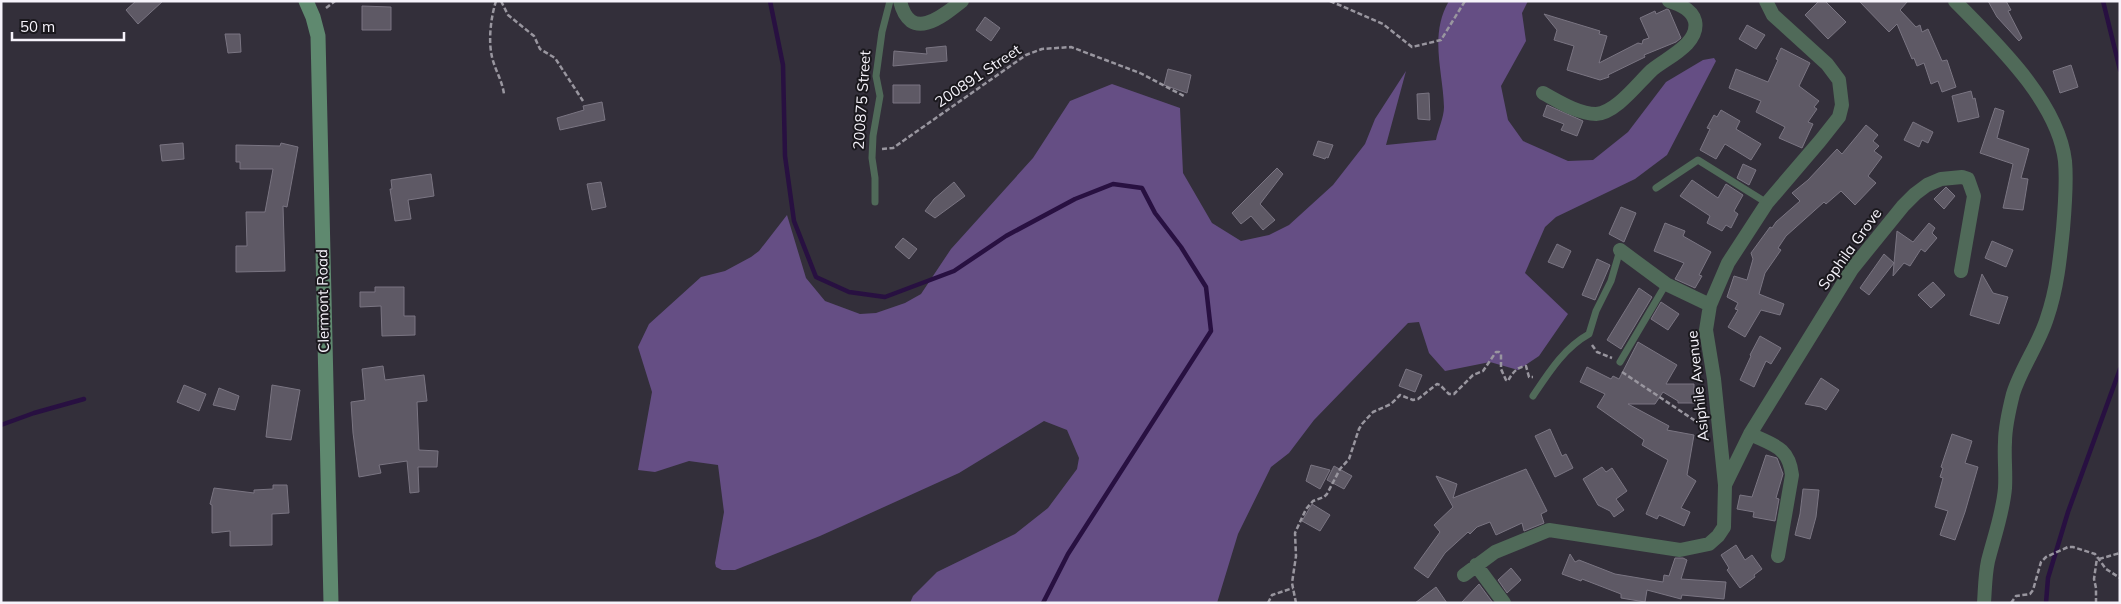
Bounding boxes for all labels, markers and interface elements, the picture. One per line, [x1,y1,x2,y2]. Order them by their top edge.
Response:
scale bar [12,10,125,42]
text: 50 m [20,17,55,36]
street label: 200891 Street [931,40,1024,111]
street label: 200875 Street [849,50,874,150]
street label: Sophila Grove [1814,204,1886,293]
street label: Clermont Road [312,249,333,353]
street label: Asiphile Avenue [1682,330,1713,442]

